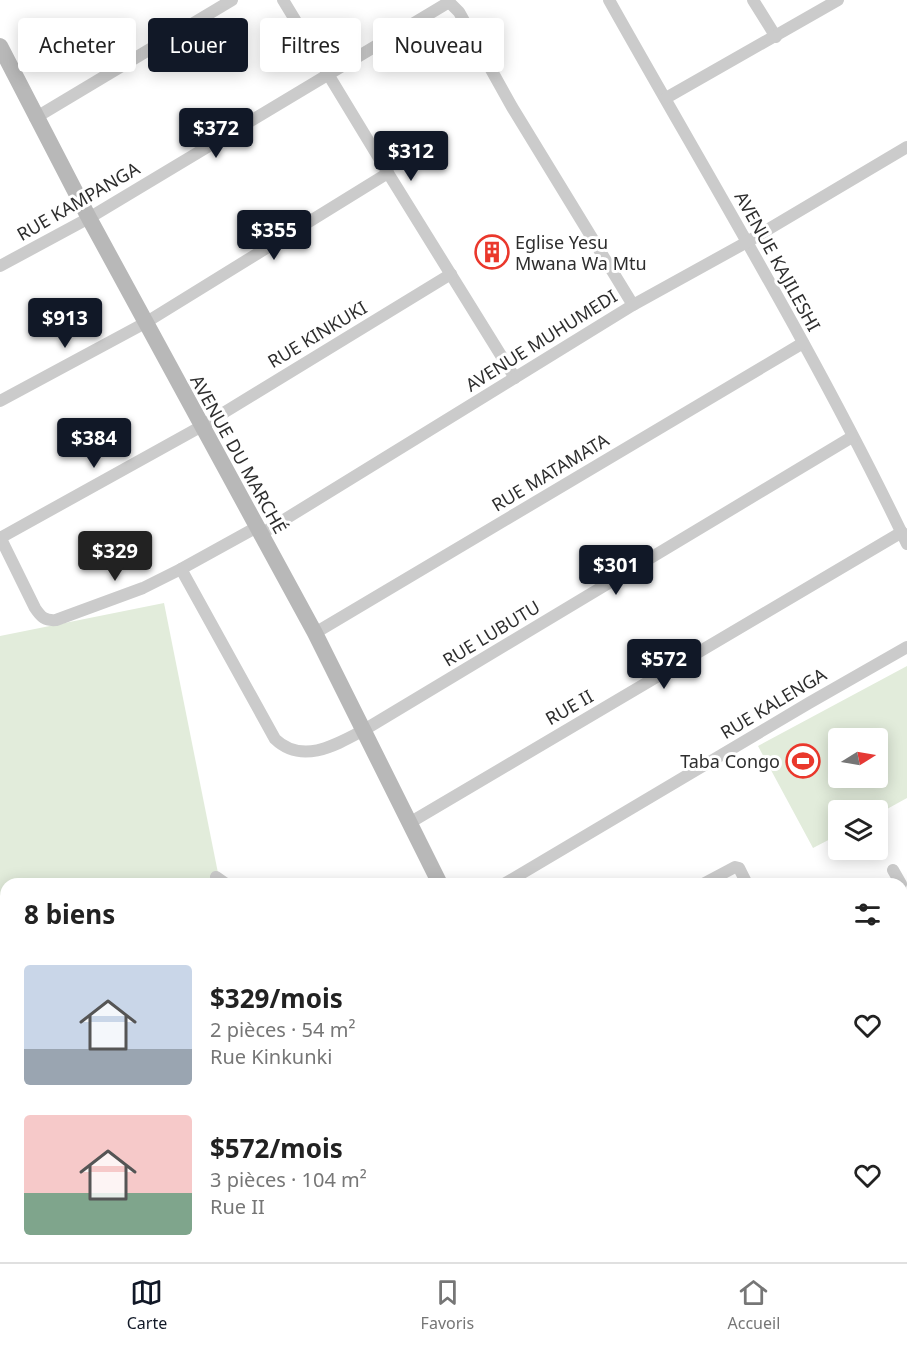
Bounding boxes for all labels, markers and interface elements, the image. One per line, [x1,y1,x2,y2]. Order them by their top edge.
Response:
chip: Acheter [18,18,136,72]
chip: Louer [148,18,248,72]
chip: Filtres [260,18,361,72]
chip: Nouveau [373,18,504,72]
pin: $372 [180,108,252,159]
text: $372 [193,114,239,141]
pin: $312 [375,131,447,182]
text: $312 [388,137,434,164]
street label: RUE KAMPANGA [12,156,144,246]
street label: AVENUE KAJILESHI [730,187,826,335]
pin: $355 [238,210,310,261]
text: $355 [251,216,297,243]
place label: Eglise Yesu Mwana Wa Mtu [515,230,647,275]
building icon: Eglise Yesu Mwana Wa Mtu [474,234,510,270]
street label: AVENUE MUHUMEDI [461,284,621,396]
street label: RUE KINKUKI [263,295,371,373]
pin: $913 [29,298,101,349]
text: $913 [42,304,88,331]
street label: AVENUE DU MARCHÉ [185,370,293,538]
pin: $384 [58,418,130,469]
text: $384 [71,424,117,451]
street label: RUE MATAMATA [487,427,613,516]
pin: $329 [79,531,151,582]
text: $329 [92,537,138,564]
pin: $301 [580,545,652,596]
text: $301 [593,551,639,578]
street label: RUE LUBUTU [438,595,544,671]
pin: $572 [628,639,700,690]
text: $572 [641,645,687,672]
street label: RUE KALENGA [716,662,831,744]
street label: RUE II [541,684,597,730]
north arrow [828,728,888,788]
map controls [828,728,888,860]
sports icon: Taba Congo [785,743,821,779]
place label: Taba Congo [680,749,780,773]
button: layers [828,800,888,860]
text: 8 biens [24,896,115,932]
icon: filters [851,898,884,931]
text: $329/mois [210,980,343,1016]
icon: home [72,989,144,1061]
icon: heart [851,1009,884,1042]
text: 2 pièces · 54 m² [210,1016,355,1043]
text: Rue Kinkunki [210,1043,332,1070]
text: $572/mois [210,1130,343,1166]
icon: home [72,1139,144,1211]
icon: heart [851,1159,884,1192]
text: 3 pièces · 104 m² [210,1166,367,1193]
text: Rue II [210,1193,265,1220]
tab: Carte [127,1276,167,1334]
tab: Favoris [421,1276,474,1334]
tab: Accueil [728,1276,780,1334]

